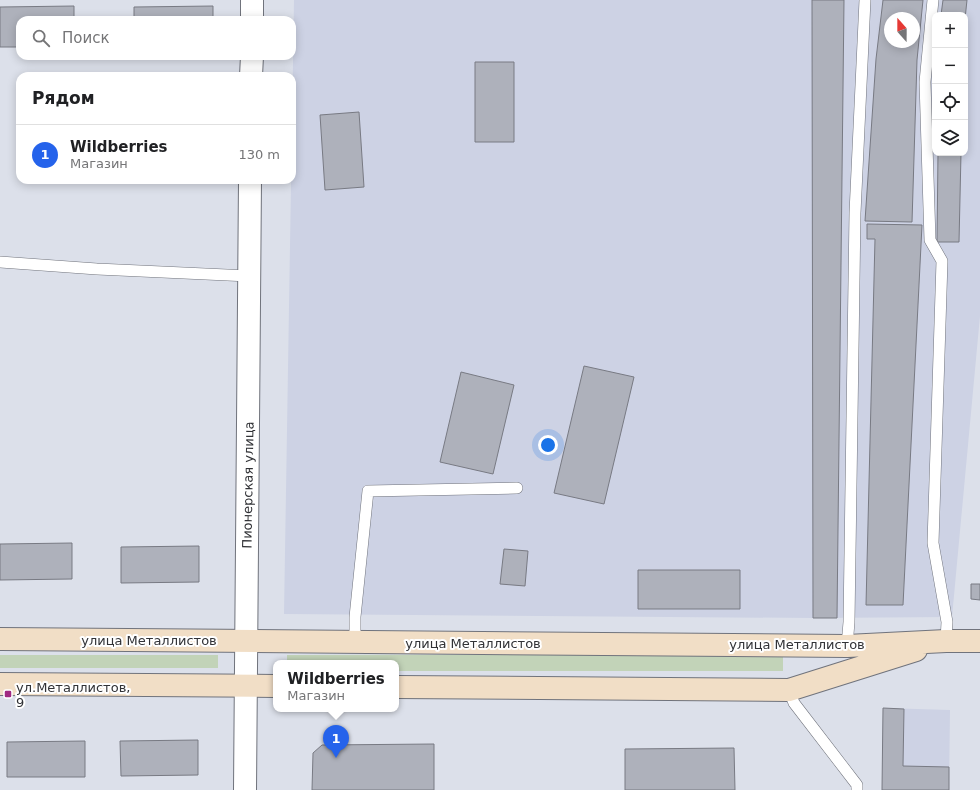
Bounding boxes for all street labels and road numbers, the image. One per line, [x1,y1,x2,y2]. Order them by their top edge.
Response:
street label: Пионерская улица [239,421,257,549]
street label: улица Металлистов [81,633,217,648]
street label: улица Металлистов [405,636,541,651]
street label: улица Металлистов [729,637,865,652]

